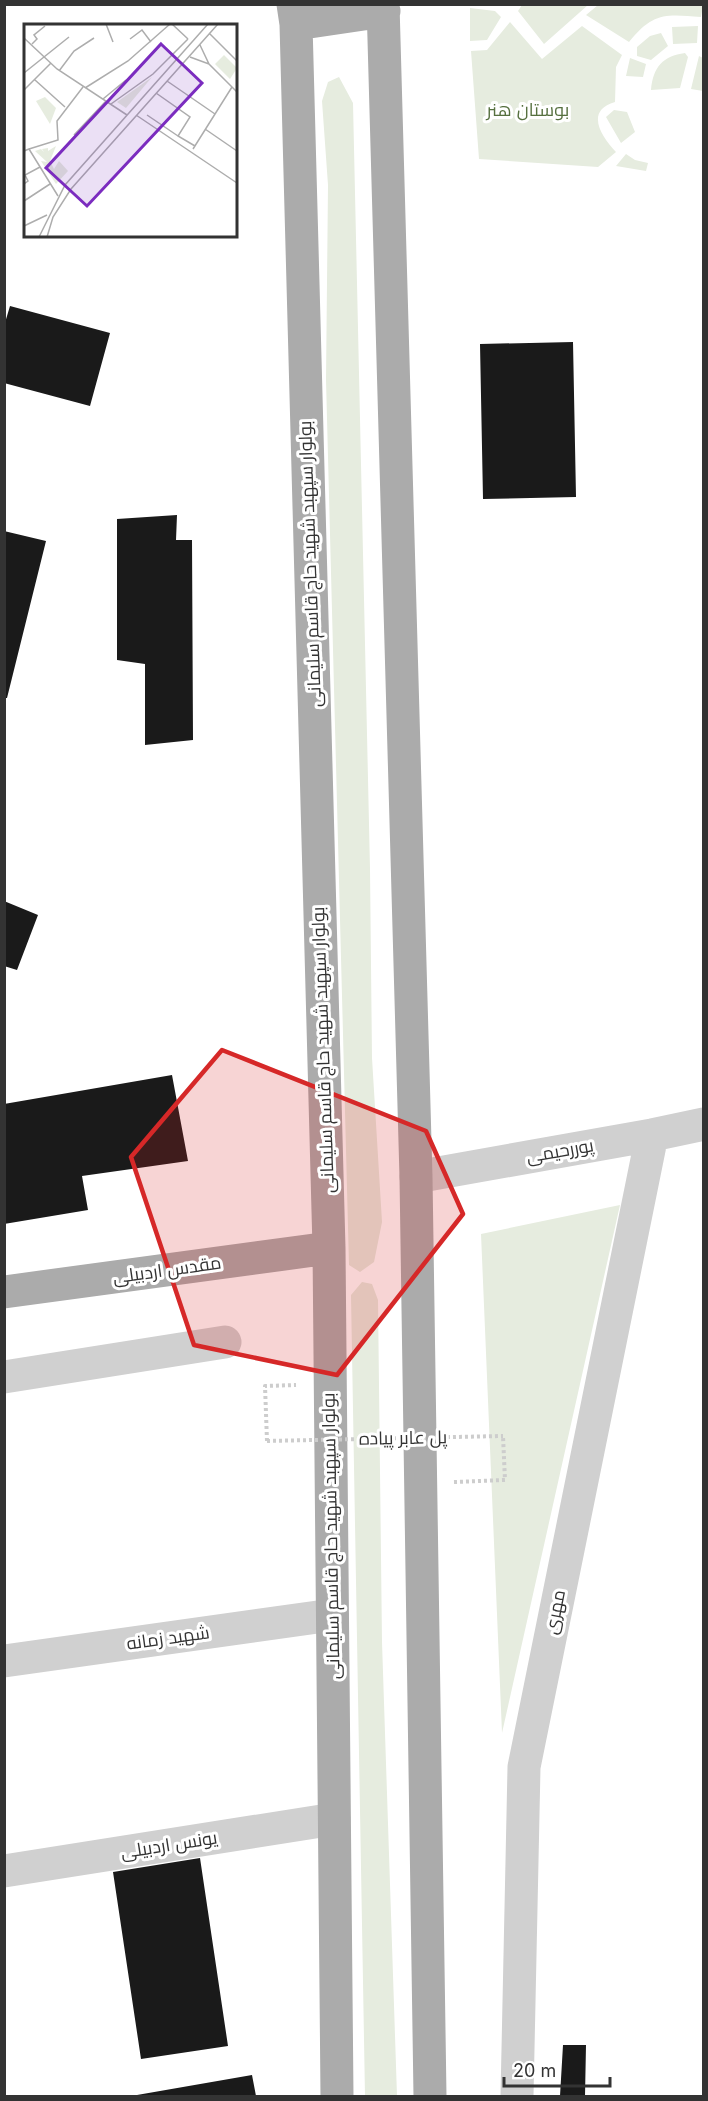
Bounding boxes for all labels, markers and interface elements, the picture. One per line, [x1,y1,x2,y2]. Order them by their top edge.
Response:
inset map [24,24,237,237]
park label: بوستان هنر [486,99,569,121]
street label: بولوار سپهبد شهید حاج قاسم سلیمانی [294,420,327,708]
street label: بولوار سپهبد شهید حاج قاسم سلیمانی [307,906,340,1194]
street label: پوررحیمی [525,1134,596,1169]
street label: مقدس اردبیلی [111,1251,223,1289]
street label: بولوار سپهبد شهید حاج قاسم سلیمانی [317,1392,346,1680]
street label: پل عابر پیاده [359,1426,448,1451]
street label: مهری [540,1588,570,1636]
street label: شهید زمانه [125,1621,211,1655]
street label: یونس اردبیلی [119,1826,219,1863]
scale bar [504,2050,610,2088]
text: 20 m [513,2060,556,2081]

